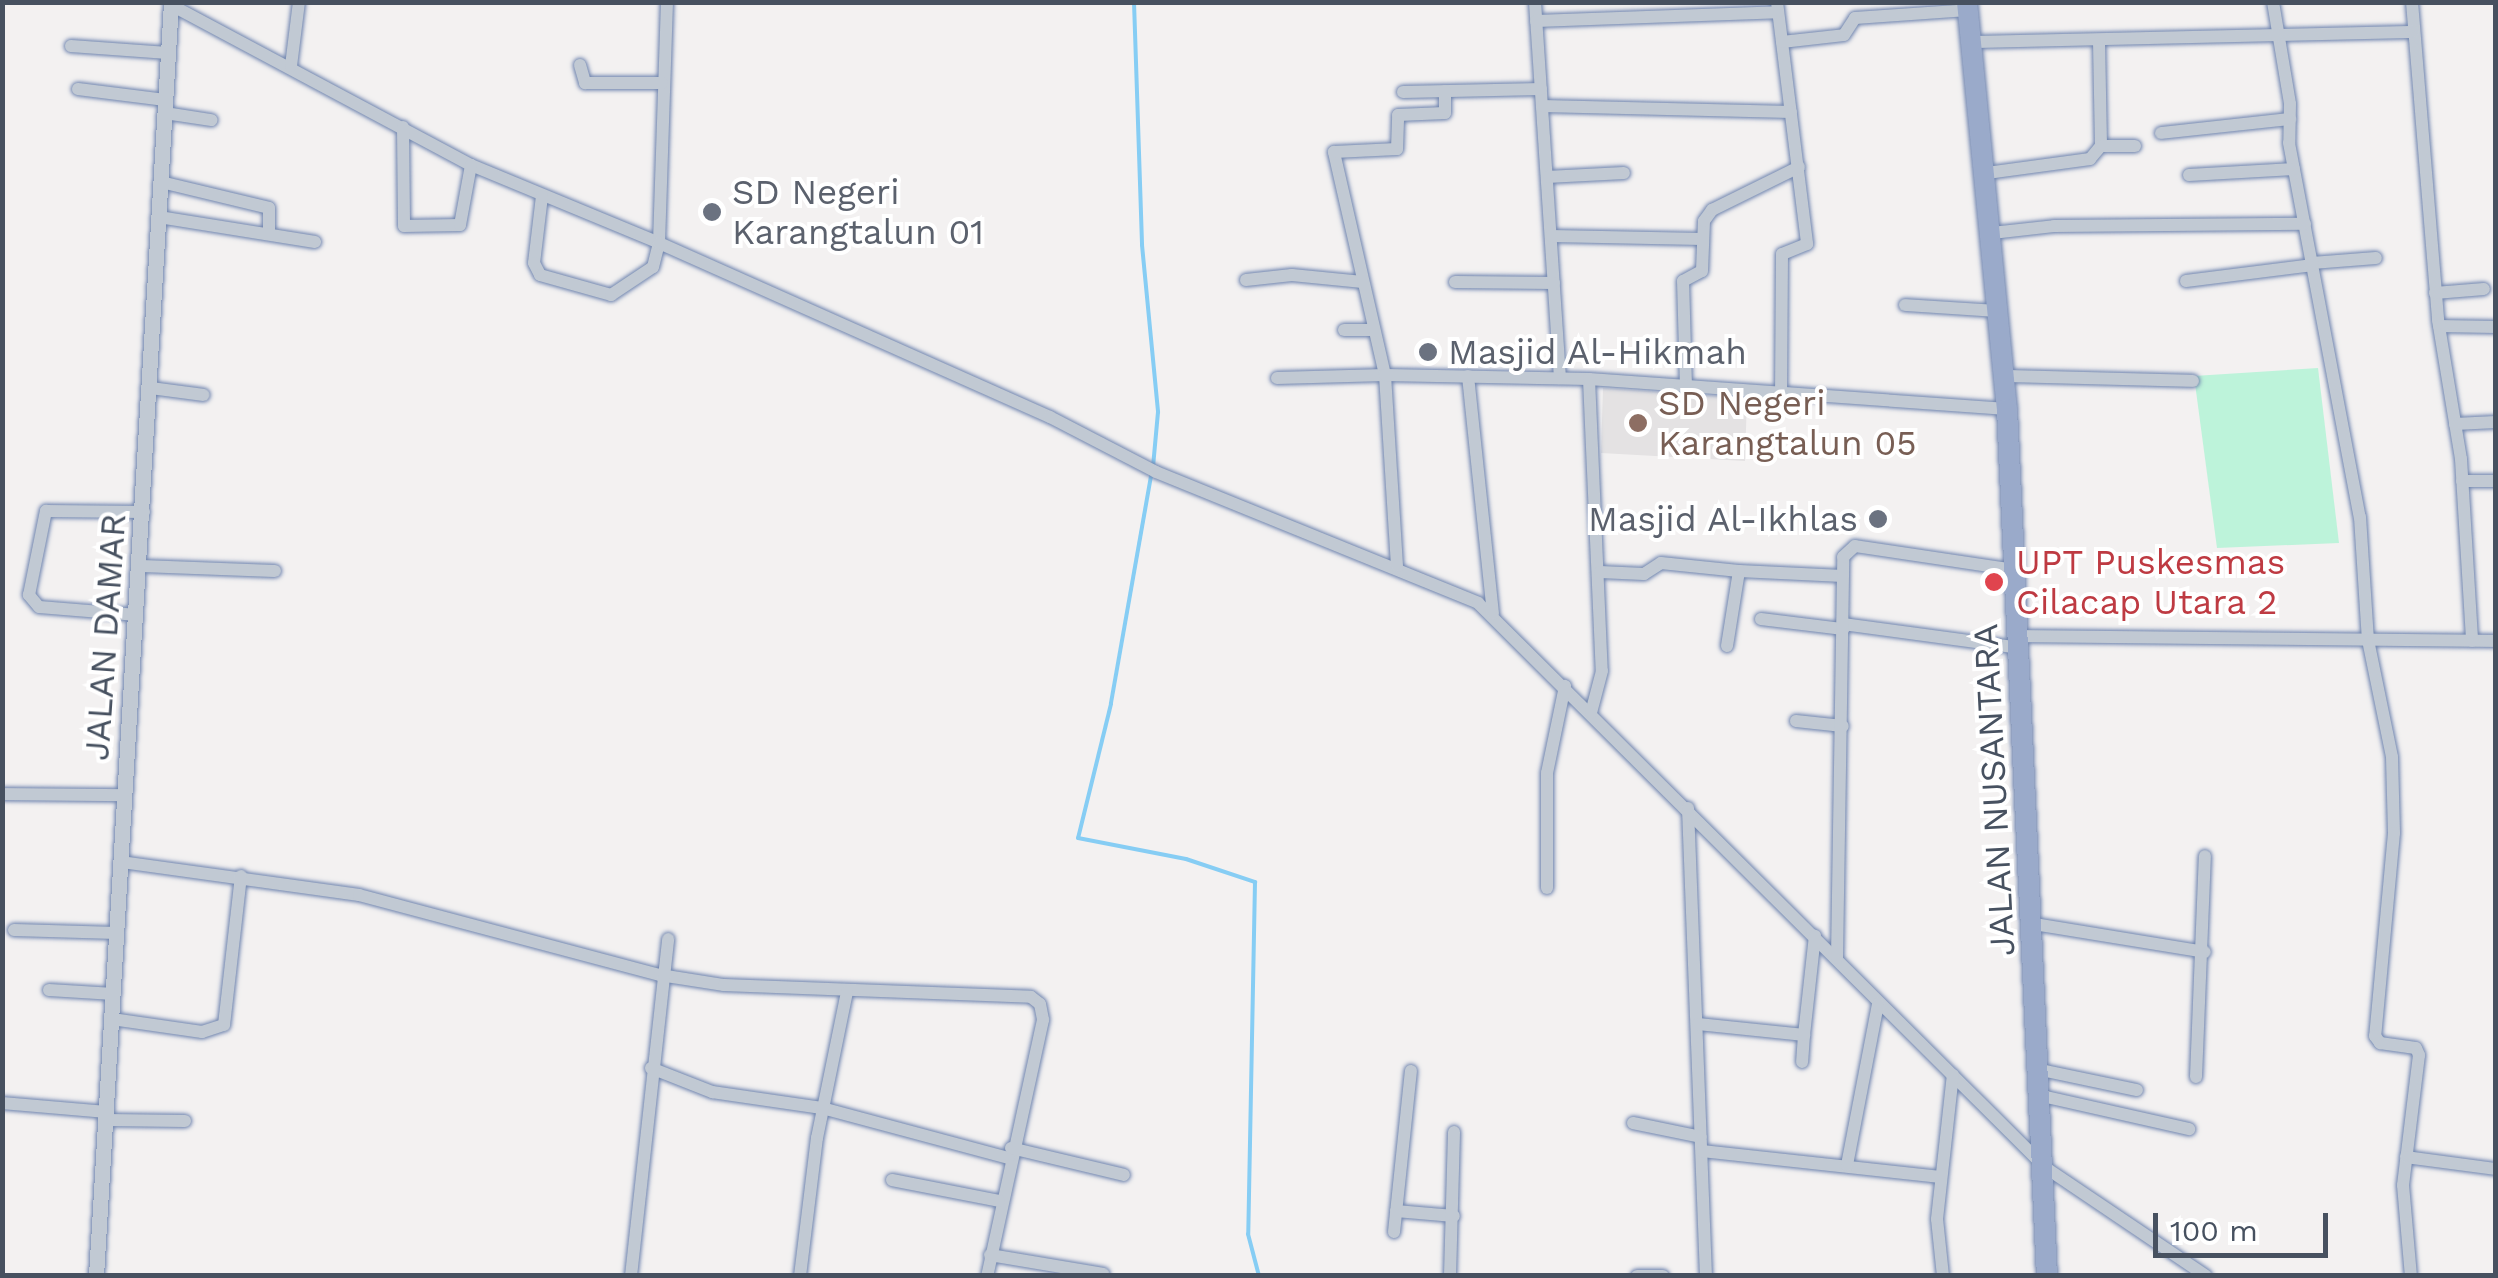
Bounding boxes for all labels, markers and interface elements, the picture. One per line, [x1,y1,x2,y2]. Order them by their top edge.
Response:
place label: SD Negeri Karangtalun 01 [732,171,984,253]
marker: SD Negeri Karangtalun 01 [701,201,723,223]
place label: Masjid Al-Hikmah [1448,331,1748,373]
marker: Masjid Al-Hikmah [1417,341,1439,363]
place label: SD Negeri Karangtalun 05 [1658,382,1917,464]
marker: SD Negeri Karangtalun 05 [1627,412,1649,434]
place label: Masjid Al-Ikhlas [1587,498,1858,540]
marker: Masjid Al-Ikhlas [1867,508,1889,530]
street label: JALAN DAMAR [75,512,135,762]
place label: UPT Puskesmas Cilacap Utara 2 [2016,541,2286,623]
marker: UPT Puskesmas Cilacap Utara 2 [1981,569,2007,595]
street label: JALAN NUSANTARA [1964,623,2024,957]
scale bar [2158,1193,2333,1255]
text: 100 m [2170,1213,2258,1248]

